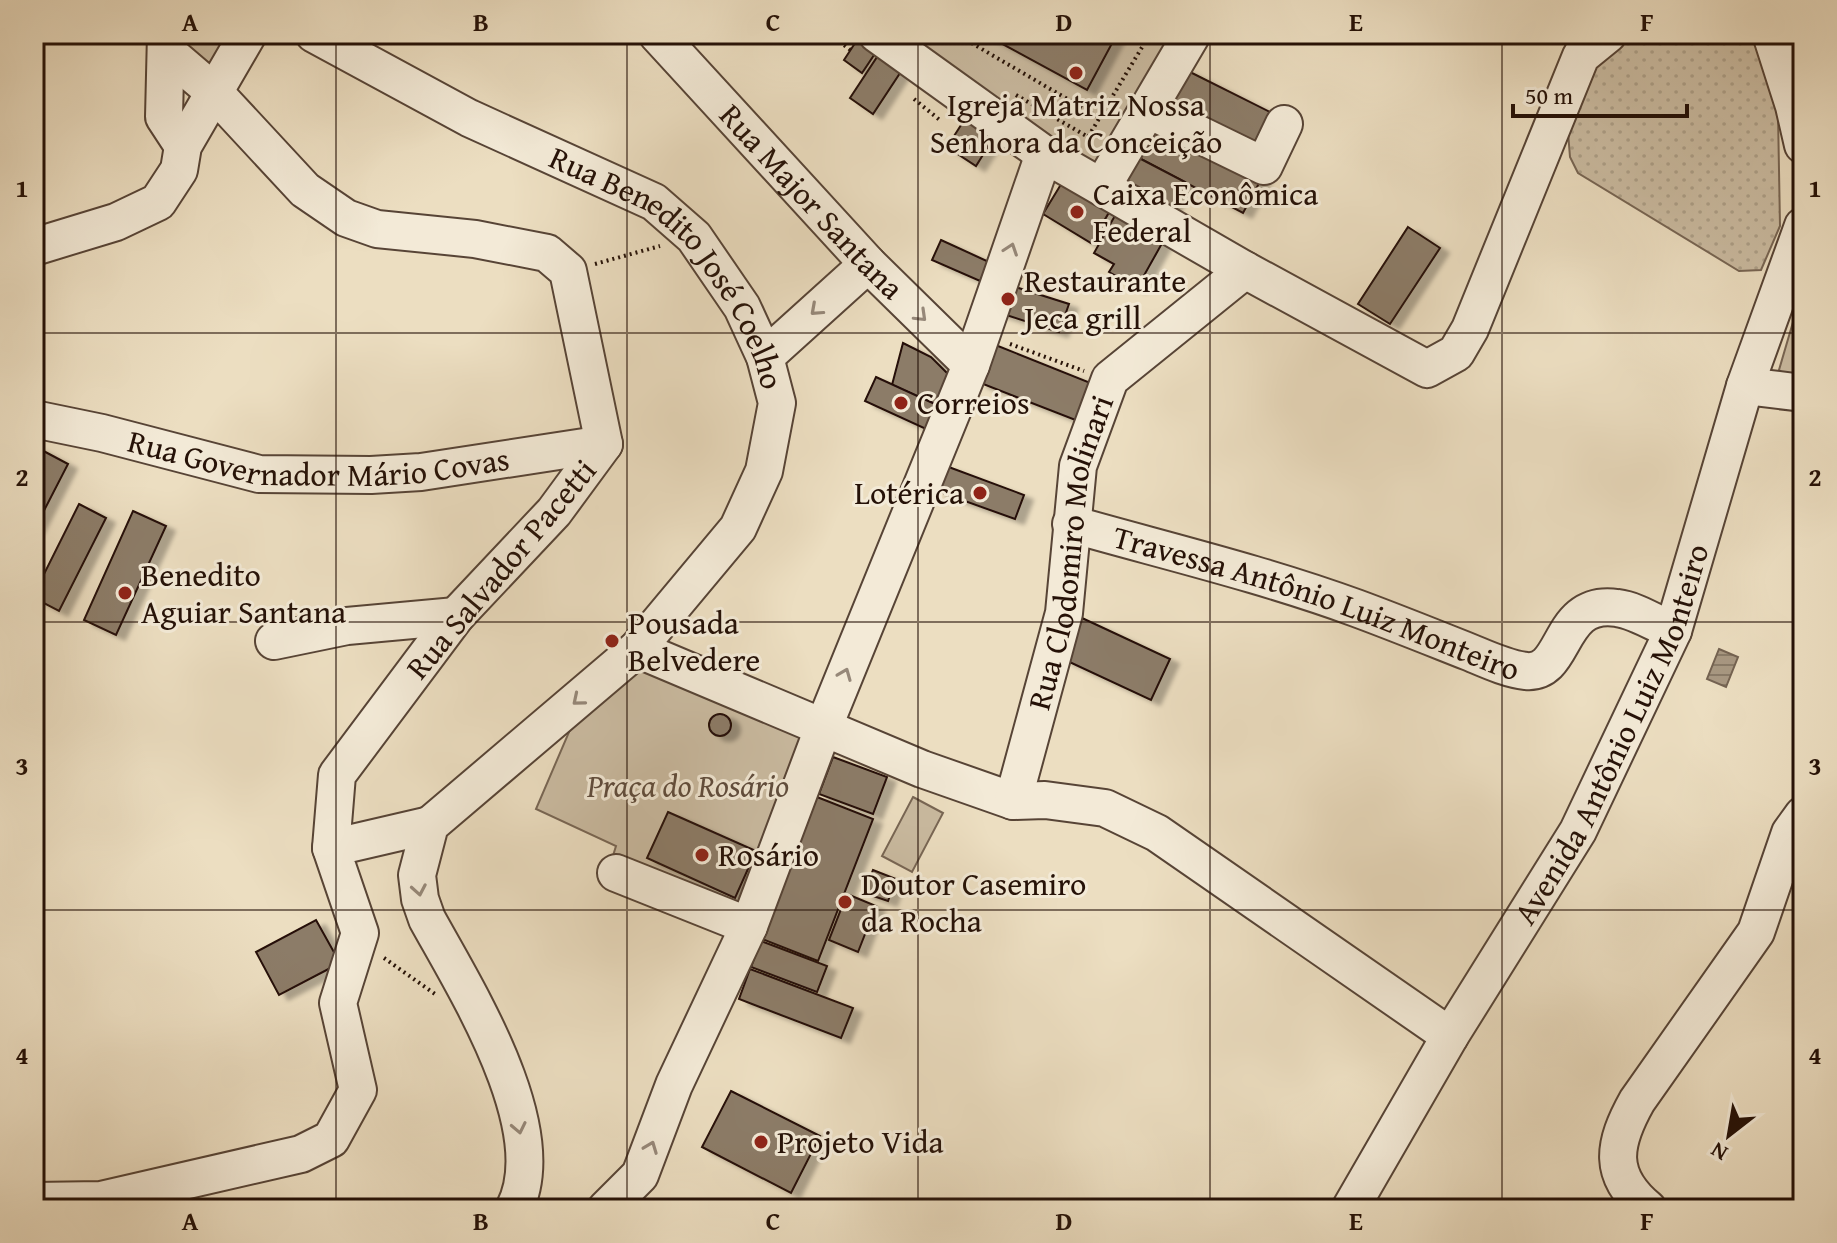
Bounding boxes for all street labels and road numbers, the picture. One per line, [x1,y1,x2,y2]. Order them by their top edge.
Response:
street label: Rua Major Santana [709,93,915,310]
street label: Rua Benedito José Coelho [542,134,796,394]
street label: Rua Clodomiro Molinari [1015,388,1125,715]
street label: Rua Governador Mário Covas [123,417,513,498]
street label: Rua Salvador Pacetti [394,448,607,689]
street label: Travessa Antônio Luiz Monteiro [1108,513,1525,692]
street label: Avenida Antônio Luiz Monteiro [1501,538,1720,933]

